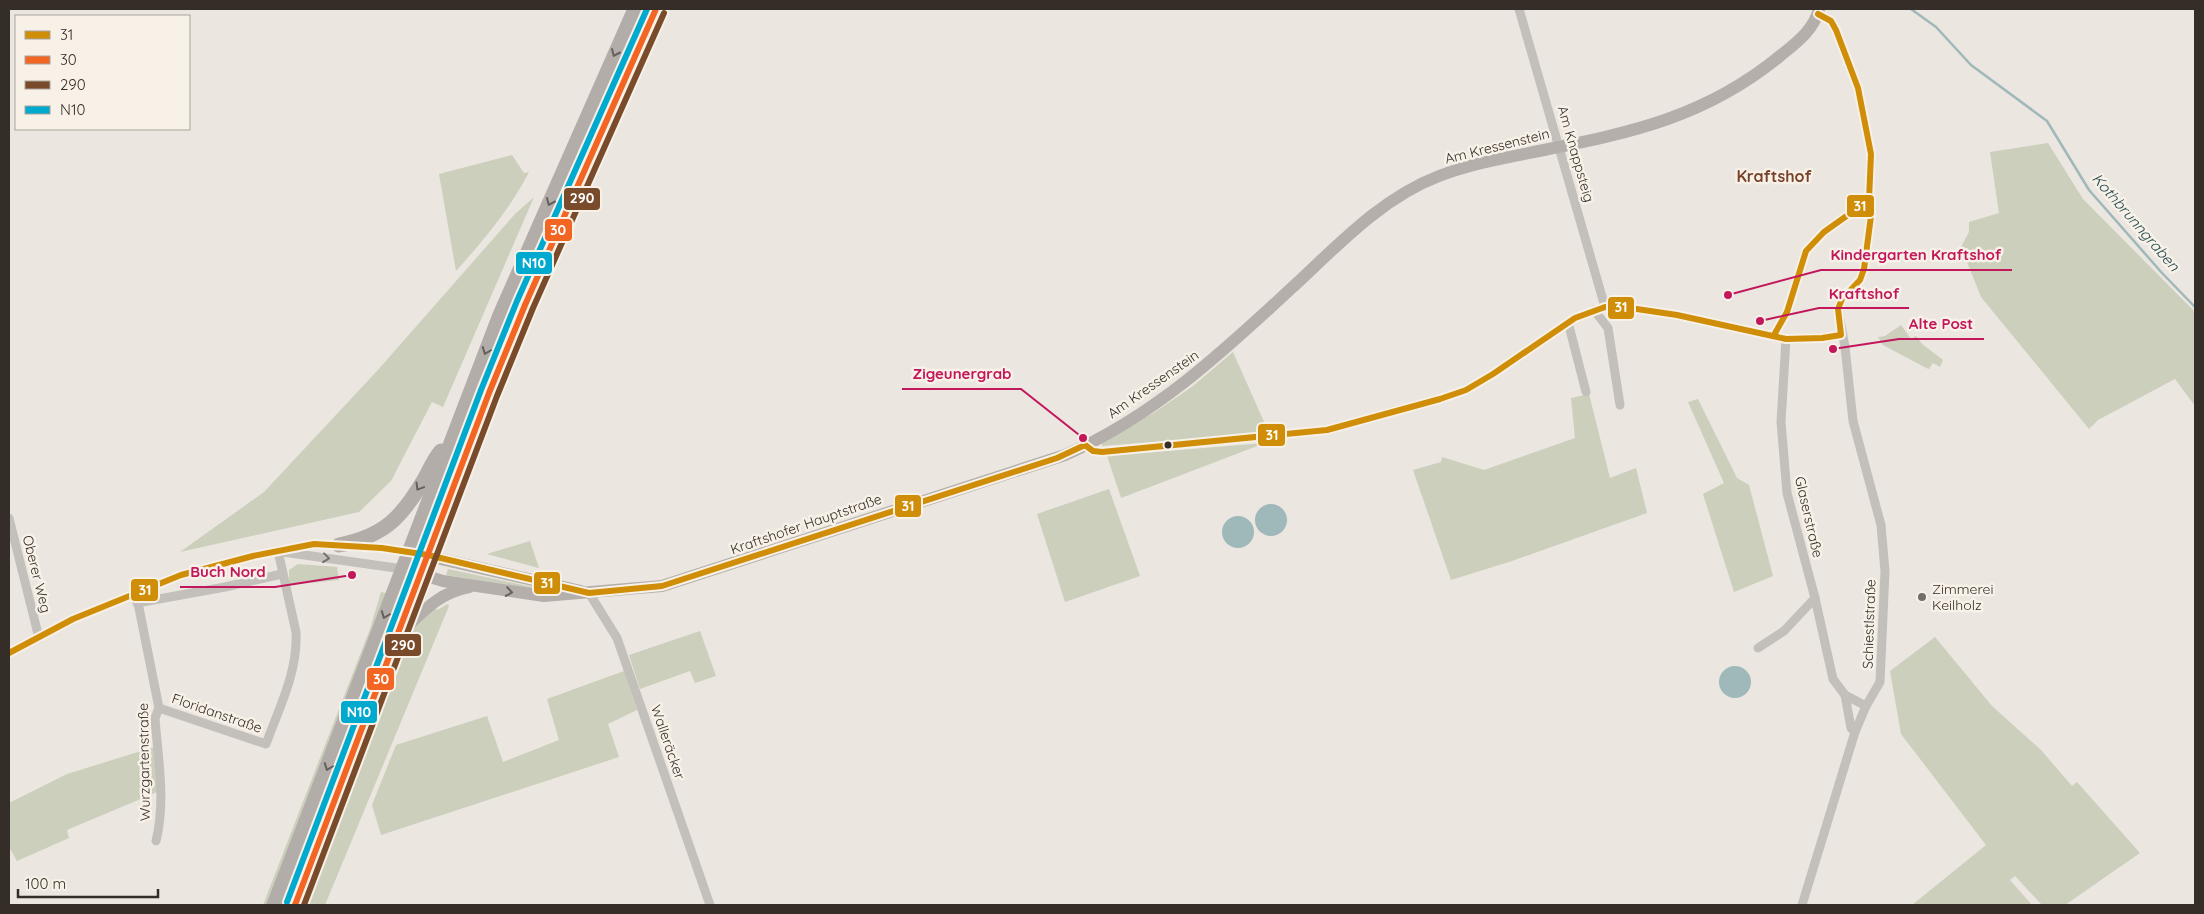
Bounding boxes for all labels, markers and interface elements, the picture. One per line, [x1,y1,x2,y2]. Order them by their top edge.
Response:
legend [15,15,190,130]
text: 31 [60,25,73,44]
one-way arrow [611,48,622,57]
text: 30 [60,50,77,69]
text: 290 [60,75,86,94]
text: N10 [60,100,85,119]
street label: Am Knappsteig [1554,104,1598,204]
street label: Am Kressenstein [1443,124,1551,168]
district label: Kraftshof [1736,166,1812,186]
water label: Kothbrunngraben [2088,169,2184,275]
line badge: 290 [563,187,601,211]
text: 290 [570,189,595,207]
line badge: 31 [1846,194,1875,218]
one-way arrow [545,197,556,206]
text: 31 [1854,197,1866,215]
line badge: 30 [544,218,573,242]
text: 30 [550,221,566,239]
callout: Kindergarten Kraftshof [1821,240,2012,270]
text: Kindergarten Kraftshof [1831,245,2002,264]
line badge: N10 [515,251,553,275]
text: N10 [522,254,547,272]
callout: Kraftshof [1819,278,1909,308]
text: Kraftshof [1829,284,1900,303]
line badge: 31 [1607,296,1635,320]
text: 31 [1615,298,1627,316]
callout: Alte Post [1899,309,1984,339]
text: Alte Post [1909,314,1973,333]
street label: Am Kressenstein [1104,346,1202,422]
one-way arrow [482,347,492,355]
callout: Zigeunergrab [902,359,1021,389]
text: Zigeunergrab [912,364,1012,383]
line badge: 31 [1257,423,1286,447]
text: 31 [1266,426,1278,444]
unlabelled marker [1163,440,1173,450]
street label: Glaserstraße [1791,475,1827,559]
one-way arrow [416,481,426,490]
street label: Kraftshofer Hauptstraße [728,490,884,558]
line badge: 31 [894,494,922,518]
text: 31 [902,497,914,515]
street label: Oberer Weg [19,533,55,615]
one-way arrow [322,552,330,563]
callout: Buch Nord [180,557,275,587]
text: Buch Nord [190,562,266,581]
line badge: 31 [533,571,561,595]
text: 31 [541,574,553,592]
line badge: 31 [130,578,159,602]
street label: Schiestlstraße [1858,579,1880,669]
place label: Zimmerei Keilholz [1932,580,1993,614]
text: 31 [139,581,151,599]
one-way arrow [505,586,513,597]
marker: Zimmerei Keilholz [1916,591,1928,603]
one-way arrow [381,610,392,619]
line badge: 290 [384,633,422,657]
text: 290 [391,636,416,654]
line badge: 30 [366,667,395,691]
text: 30 [373,670,389,688]
street label: Floridanstraße [169,689,265,737]
line badge: N10 [340,700,378,724]
street label: Walleräcker [647,702,689,782]
street label: Wurzgartenstraße [134,703,154,821]
text: N10 [347,703,372,721]
one-way arrow [323,762,333,770]
scale bar [18,866,158,898]
text: 100 m [25,874,66,893]

